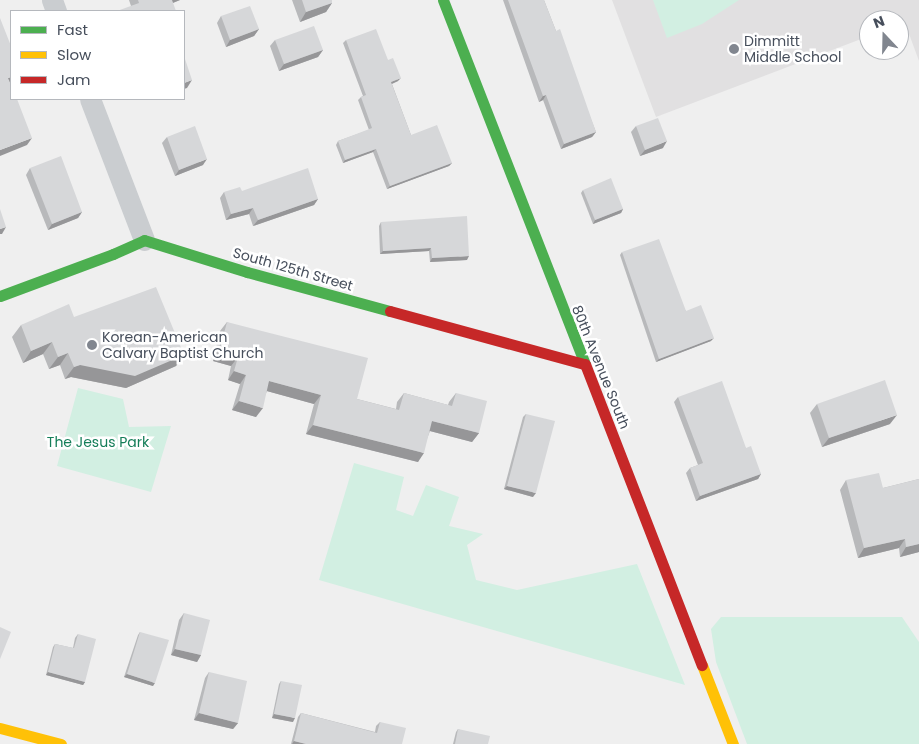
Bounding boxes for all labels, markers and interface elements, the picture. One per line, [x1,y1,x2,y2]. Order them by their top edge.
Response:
legend [10,10,185,100]
north arrow [859,10,909,60]
text: N [870,11,887,33]
text: Fast [57,19,88,40]
place label: Dimmitt Middle School [744,33,841,65]
marker: Dimmitt Middle School [728,43,740,55]
text: Slow [57,44,91,65]
text: Jam [57,69,91,90]
street label: South 125th Street [231,244,355,294]
street label: 80th Avenue South [569,303,633,431]
place label: Korean-American Calvary Baptist Church [102,329,263,362]
marker: Korean-American Calvary Baptist Church [86,339,98,351]
park label: The Jesus Park [47,434,149,450]

